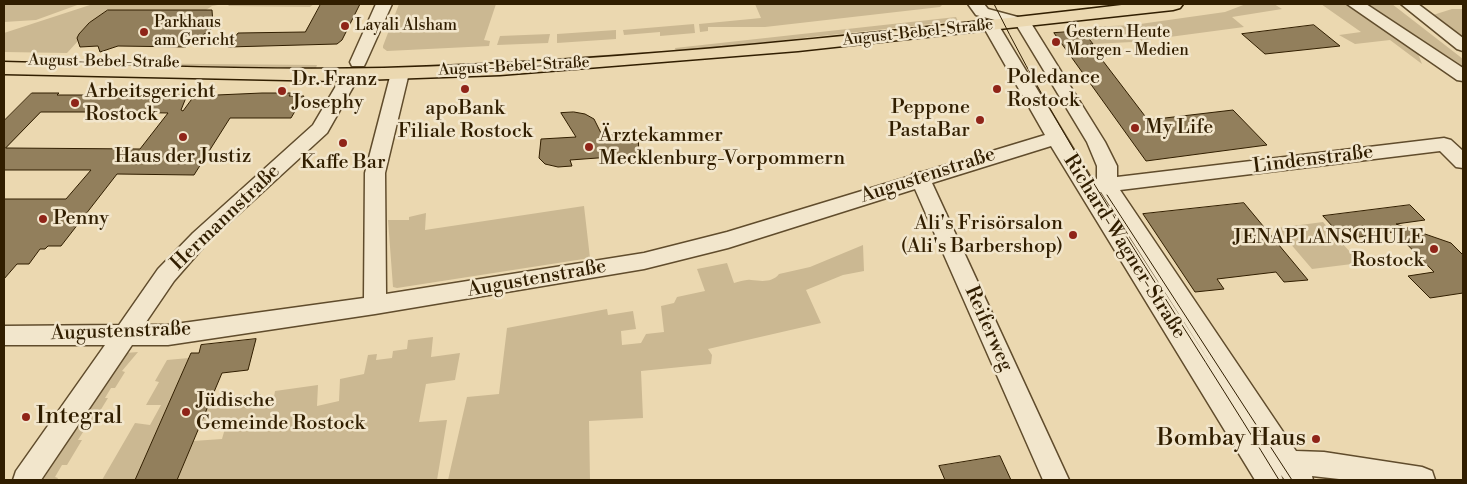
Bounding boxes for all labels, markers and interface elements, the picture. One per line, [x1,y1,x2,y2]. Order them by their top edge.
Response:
place label: Parkhaus am Gericht [154,13,235,51]
place label: Layali Alsham [355,16,457,36]
street label: August-Bebel-Straße [842,16,994,50]
marker: Layali Alsham [339,20,351,32]
place label: Gestern Heute Morgen - Medien [1066,23,1189,61]
marker: Parkhaus am Gericht [138,26,150,38]
marker: Gestern Heute Morgen - Medien [1050,36,1062,48]
street label: August-Bebel-Straße [28,51,180,73]
street label: August-Bebel-Straße [438,53,590,81]
place label: Poledance Rostock [1007,66,1100,113]
place label: Dr. Franz Josephy [292,68,377,115]
place label: Arbeitsgericht Rostock [85,80,216,127]
marker: apoBank Filiale Rostock [459,83,471,95]
marker: Poledance Rostock [991,83,1003,95]
marker: Dr. Franz Josephy [276,85,288,97]
place label: Peppone PastaBar [888,96,970,143]
marker: Arbeitsgericht Rostock [69,97,81,109]
place label: apoBank Filiale Rostock [398,97,532,144]
marker: Peppone PastaBar [974,114,986,126]
place label: My Life [1145,116,1213,140]
marker: My Life [1129,122,1141,134]
place label: Ärztekammer Mecklenburg-Vorpommern [599,124,845,171]
marker: Haus der Justiz [177,131,189,143]
marker: Kaffe Bar [337,137,349,149]
marker: Ärztekammer Mecklenburg-Vorpommern [583,141,595,153]
street label: Lindenstraße [1251,141,1375,179]
street label: Augustenstraße [857,143,999,209]
place label: Haus der Justiz [115,145,251,169]
street label: Richard-Wagner-Straße [1057,150,1191,344]
place label: Kaffe Bar [300,151,386,175]
street label: Hermannstraße [166,160,286,276]
place label: Penny [53,207,109,231]
place label: Ali's Frisörsalon (Ali's Barbershop) [901,212,1063,259]
marker: Penny [37,213,49,225]
place label: JENAPLANSCHULE Rostock [1233,226,1424,273]
marker: Ali's Frisörsalon (Ali's Barbershop) [1067,229,1079,241]
marker: JENAPLANSCHULE Rostock [1428,243,1440,255]
street label: Augustenstraße [466,255,608,303]
street label: Reiferweg [959,283,1017,375]
street label: Augustenstraße [50,318,192,346]
place label: Jüdische Gemeinde Rostock [196,389,365,436]
place label: Integral [36,403,122,431]
marker: Jüdische Gemeinde Rostock [180,406,192,418]
marker: Integral [20,411,32,423]
place label: Bombay Haus [1157,425,1306,453]
marker: Bombay Haus [1310,433,1322,445]

